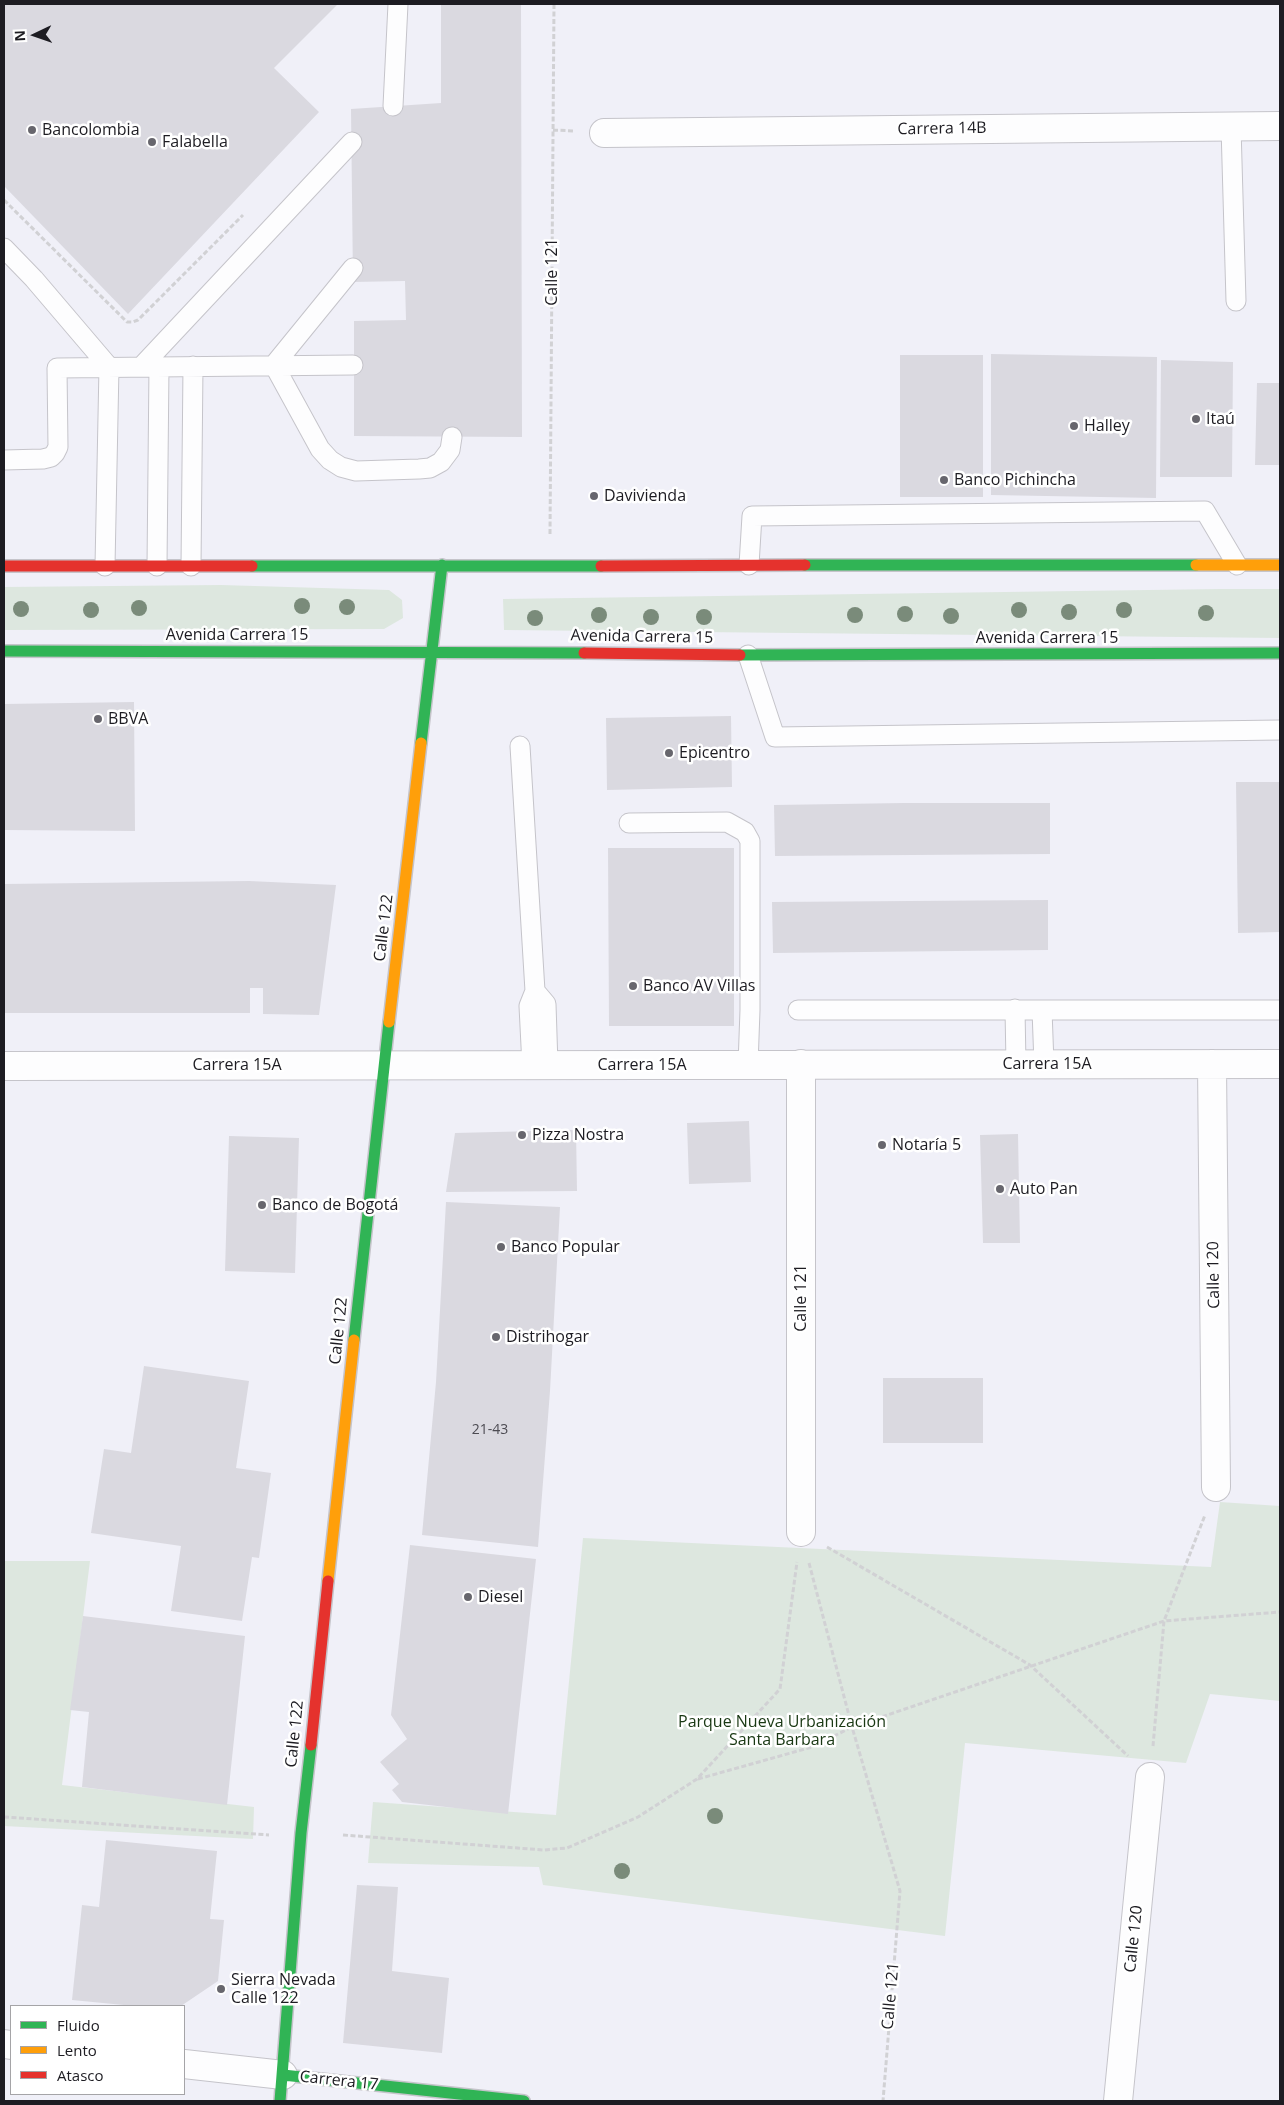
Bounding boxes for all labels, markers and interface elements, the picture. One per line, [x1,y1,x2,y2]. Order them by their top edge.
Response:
north arrow [10,10,60,60]
text: N [10,30,29,42]
street label: Carrera 14B [897,119,987,139]
place label: Bancolombia [42,120,140,140]
marker: Bancolombia [26,124,38,136]
place label: Falabella [162,132,228,152]
marker: Falabella [146,136,158,148]
street label: Calle 121 [542,238,562,306]
place label: Itaú [1206,409,1235,429]
marker: Itaú [1190,413,1202,425]
place label: Halley [1084,416,1130,436]
marker: Halley [1068,420,1080,432]
place label: Banco Pichincha [954,470,1076,490]
marker: Banco Pichincha [938,474,950,486]
place label: Davivienda [604,486,686,506]
marker: Davivienda [588,490,600,502]
street label: Avenida Carrera 15 [166,625,308,645]
street label: Avenida Carrera 15 [570,626,714,648]
street label: Avenida Carrera 15 [976,628,1118,648]
place label: BBVA [108,709,148,729]
marker: BBVA [92,713,104,725]
place label: Epicentro [679,743,750,763]
marker: Epicentro [663,747,675,759]
street label: Calle 122 [370,893,398,963]
place label: Banco AV Villas [643,976,755,996]
marker: Banco AV Villas [627,980,639,992]
street label: Carrera 15A [1002,1054,1092,1074]
street label: Carrera 15A [192,1055,282,1075]
street label: Carrera 15A [597,1055,687,1075]
place label: Pizza Nostra [532,1125,624,1145]
marker: Pizza Nostra [516,1129,528,1141]
place label: Notaría 5 [892,1135,961,1155]
marker: Notaría 5 [876,1139,888,1151]
place label: Auto Pan [1010,1179,1078,1199]
marker: Auto Pan [994,1183,1006,1195]
place label: Banco de Bogotá [272,1195,398,1215]
marker: Banco de Bogotá [256,1199,268,1211]
place label: Banco Popular [511,1237,620,1257]
marker: Banco Popular [495,1241,507,1253]
street label: Calle 120 [1204,1241,1224,1309]
street label: Calle 121 [791,1264,811,1332]
street label: Calle 122 [326,1296,352,1366]
place label: Distrihogar [506,1327,589,1347]
marker: Distrihogar [490,1331,502,1343]
house number: 21-43 [472,1422,508,1438]
place label: Diesel [478,1587,523,1607]
marker: Diesel [462,1591,474,1603]
street label: Calle 122 [282,1699,308,1769]
park label: Parque Nueva Urbanización Santa Barbara [678,1712,886,1750]
street label: Calle 120 [1121,1904,1147,1974]
street label: Calle 121 [878,1961,904,2031]
place label: Sierra Nevada Calle 122 [231,1970,336,2008]
marker: Sierra Nevada Calle 122 [215,1983,227,1995]
legend [10,2005,185,2095]
text: Fluido [57,2015,100,2035]
text: Lento [57,2040,97,2060]
text: Atasco [57,2065,104,2085]
street label: Carrera 17 [299,2067,379,2095]

